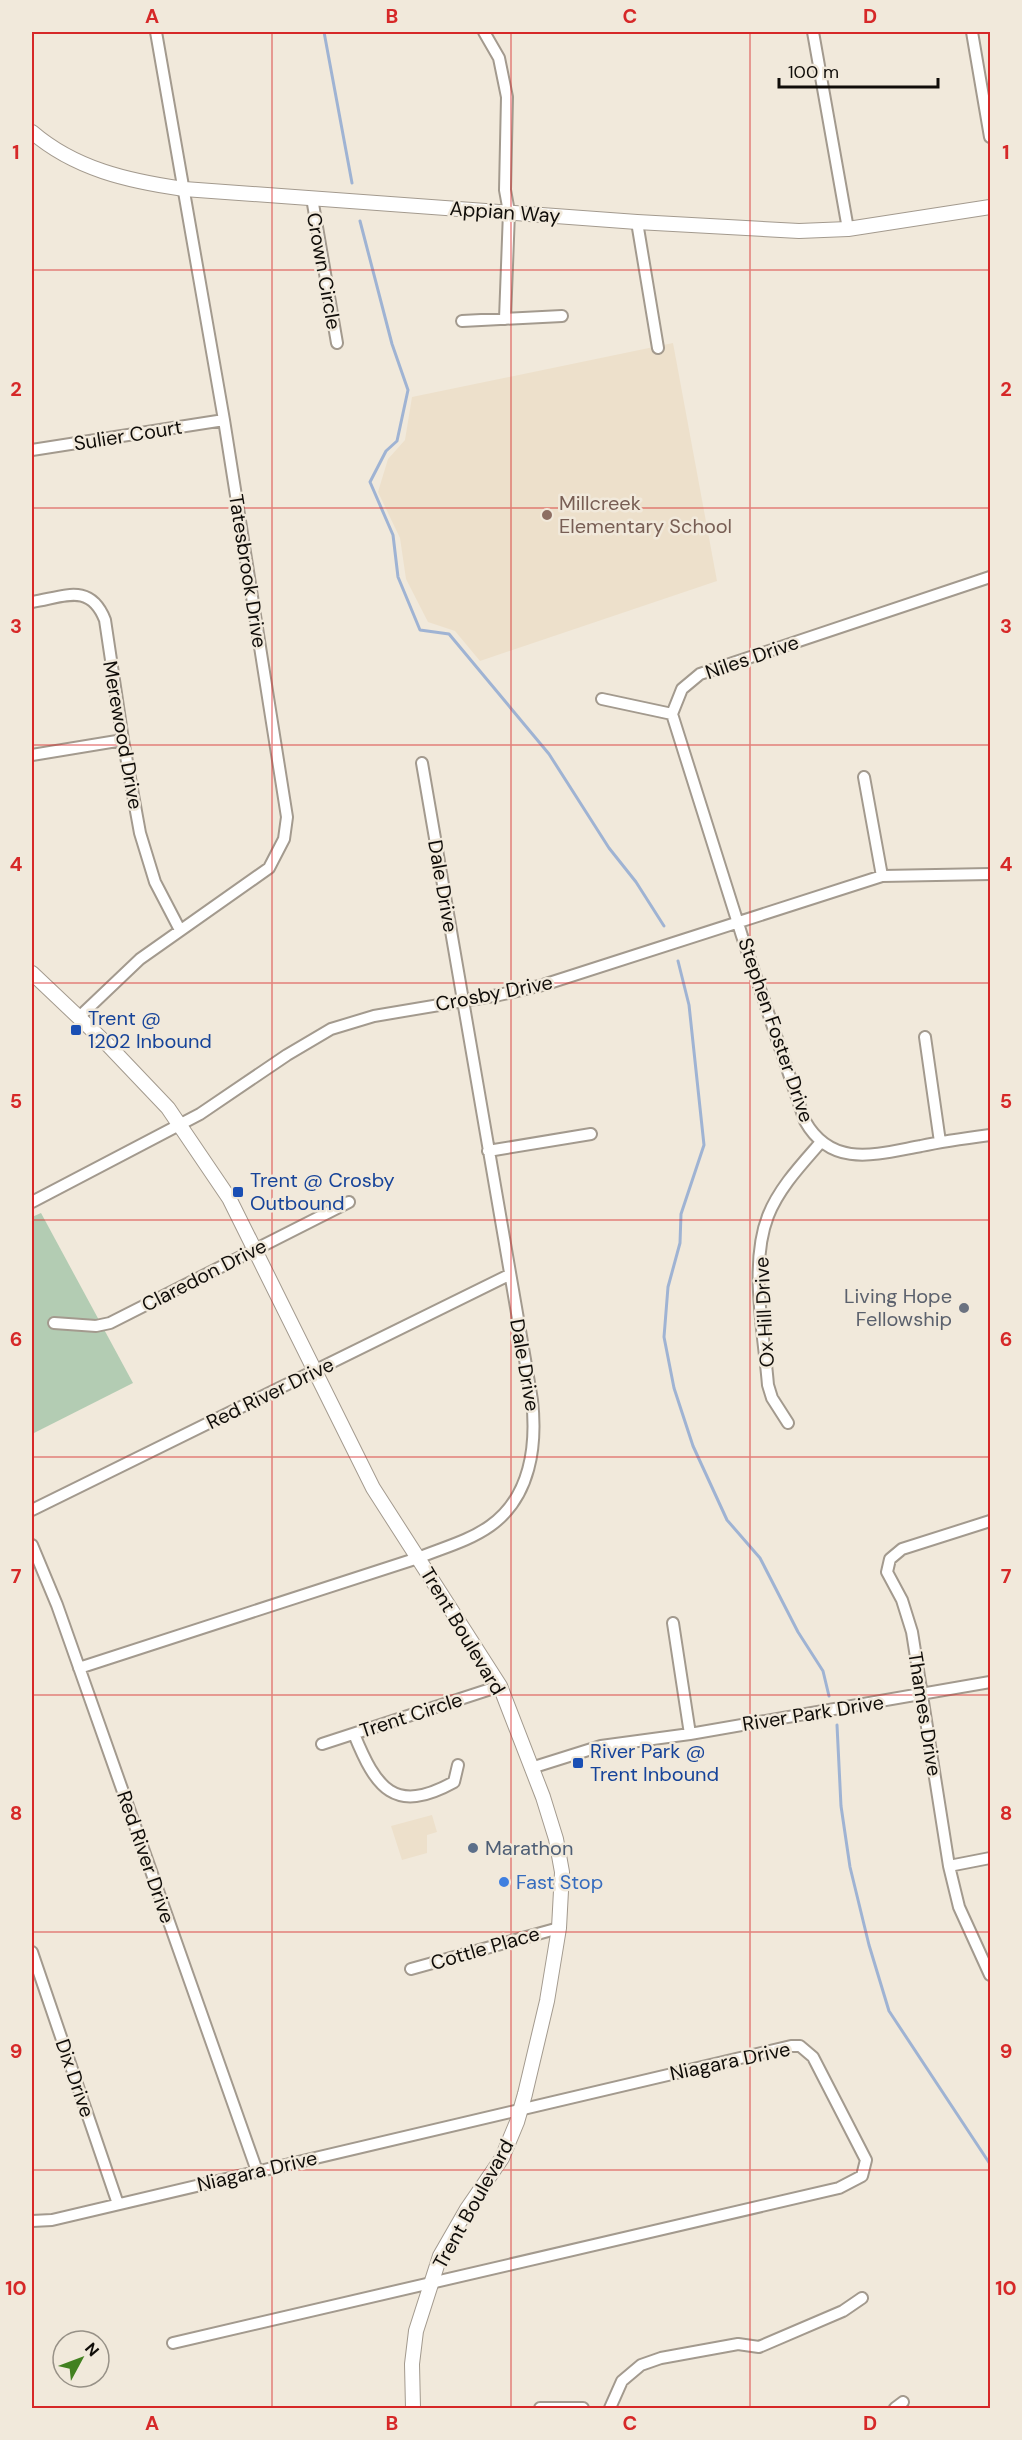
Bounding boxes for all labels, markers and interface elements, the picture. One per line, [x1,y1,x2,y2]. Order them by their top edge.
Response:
text: A [145,3,159,29]
text: B [386,3,398,29]
text: C [623,3,637,29]
text: D [863,3,877,29]
scale bar [779,51,938,89]
text: 100 m [788,60,839,84]
text: 1 [12,139,20,165]
text: 1 [1002,139,1010,165]
street label: Appian Way [449,195,561,229]
street label: Crown Circle [301,210,347,332]
text: 2 [10,376,22,402]
text: 2 [1000,376,1012,402]
street label: Sulier Court [72,414,184,456]
place label: Millcreek Elementary School [559,490,732,539]
street label: Tatesbrook Drive [223,492,273,650]
marker: Millcreek Elementary School [540,508,554,522]
text: 3 [10,613,22,639]
text: 3 [1000,613,1012,639]
street label: Niles Drive [702,629,802,685]
street label: Merewood Drive [97,659,149,811]
street label: Dale Drive [422,838,464,934]
text: 4 [10,851,23,877]
text: 4 [1000,851,1013,877]
street label: Stephen Foster Drive [732,934,820,1126]
street label: Crosby Drive [433,969,555,1017]
place label: Trent @ 1202 Inbound [88,1005,212,1054]
marker: Trent @ 1202 Inbound [69,1023,83,1037]
text: 5 [10,1088,22,1114]
text: 5 [1000,1088,1012,1114]
place label: Trent @ Crosby Outbound [250,1167,395,1216]
marker: Trent @ Crosby Outbound [231,1185,245,1199]
street label: Claredon Drive [137,1232,271,1318]
street label: Ox Hill Drive [748,1256,780,1368]
place label: Living Hope Fellowship [844,1283,952,1332]
marker: Living Hope Fellowship [957,1301,971,1315]
street label: Dale Drive [504,1317,546,1413]
text: 6 [10,1326,22,1352]
text: 6 [1000,1326,1012,1352]
street label: Red River Drive [202,1351,338,1435]
street label: Trent Boulevard [415,1562,511,1700]
text: 7 [11,1563,22,1589]
text: 7 [1001,1563,1012,1589]
street label: Thames Drive [902,1650,948,1778]
street label: Trent Circle [356,1686,466,1744]
street label: River Park Drive [740,1689,886,1737]
place label: River Park @ Trent Inbound [590,1738,719,1787]
marker: River Park @ Trent Inbound [571,1756,585,1770]
street label: Red River Drive [111,1787,181,1927]
text: 8 [10,1800,22,1826]
text: 8 [1000,1800,1012,1826]
place label: Marathon [485,1835,573,1861]
marker: Marathon [466,1841,480,1855]
place label: Fast Stop [516,1869,603,1895]
marker: Fast Stop [497,1875,511,1889]
street label: Cottle Place [427,1920,543,1976]
street label: Dix Drive [49,2035,101,2121]
street label: Niagara Drive [667,2036,793,2086]
text: 9 [10,2038,22,2064]
text: 9 [1000,2038,1012,2064]
street label: Trent Boulevard [427,2135,519,2273]
street label: Niagara Drive [194,2145,320,2197]
text: 10 [5,2275,27,2301]
text: 10 [995,2275,1017,2301]
north arrow [51,2329,111,2389]
text: N [80,2338,104,2361]
text: A [145,2410,159,2436]
text: B [386,2410,398,2436]
text: C [623,2410,637,2436]
text: D [863,2410,877,2436]

